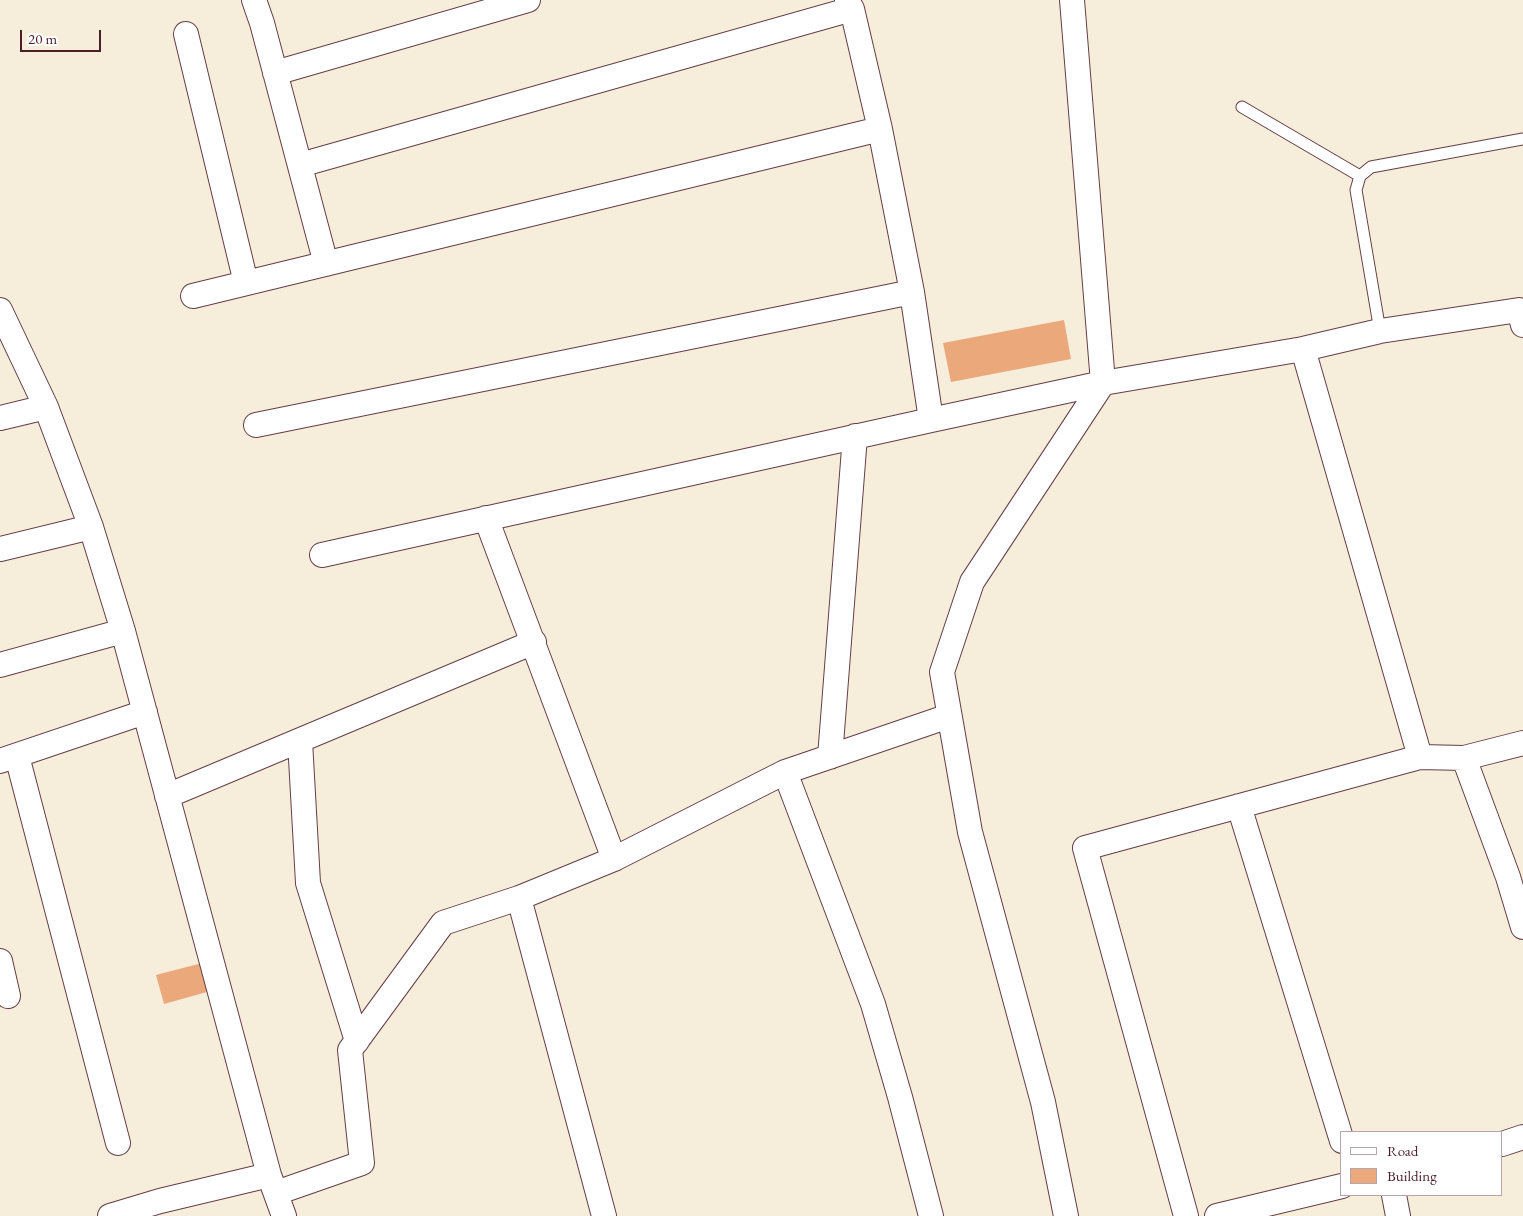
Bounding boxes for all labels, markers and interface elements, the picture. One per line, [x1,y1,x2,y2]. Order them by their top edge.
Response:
scale bar [22,20,104,52]
text: 20 m [28,29,57,48]
legend [1340,1131,1503,1196]
text: Road [1387,1141,1418,1160]
text: Building [1387,1166,1437,1185]

